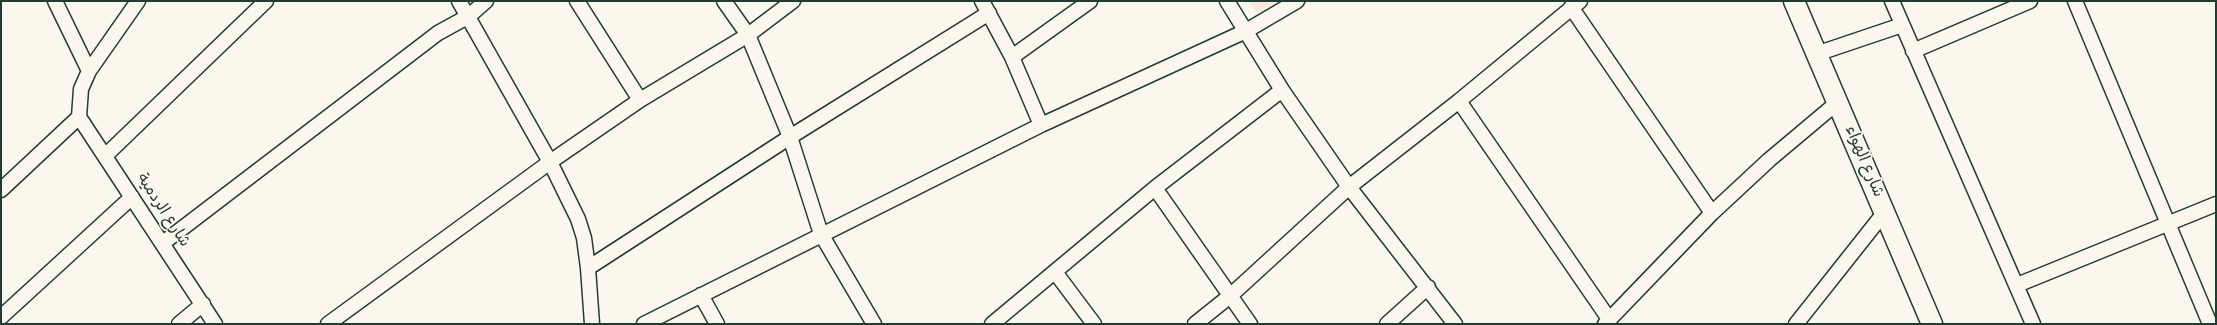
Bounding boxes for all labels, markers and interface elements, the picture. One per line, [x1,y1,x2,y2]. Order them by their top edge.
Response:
street label: شارع الهواء [1839,123,1887,201]
street label: شارع الردمية [131,171,193,251]

